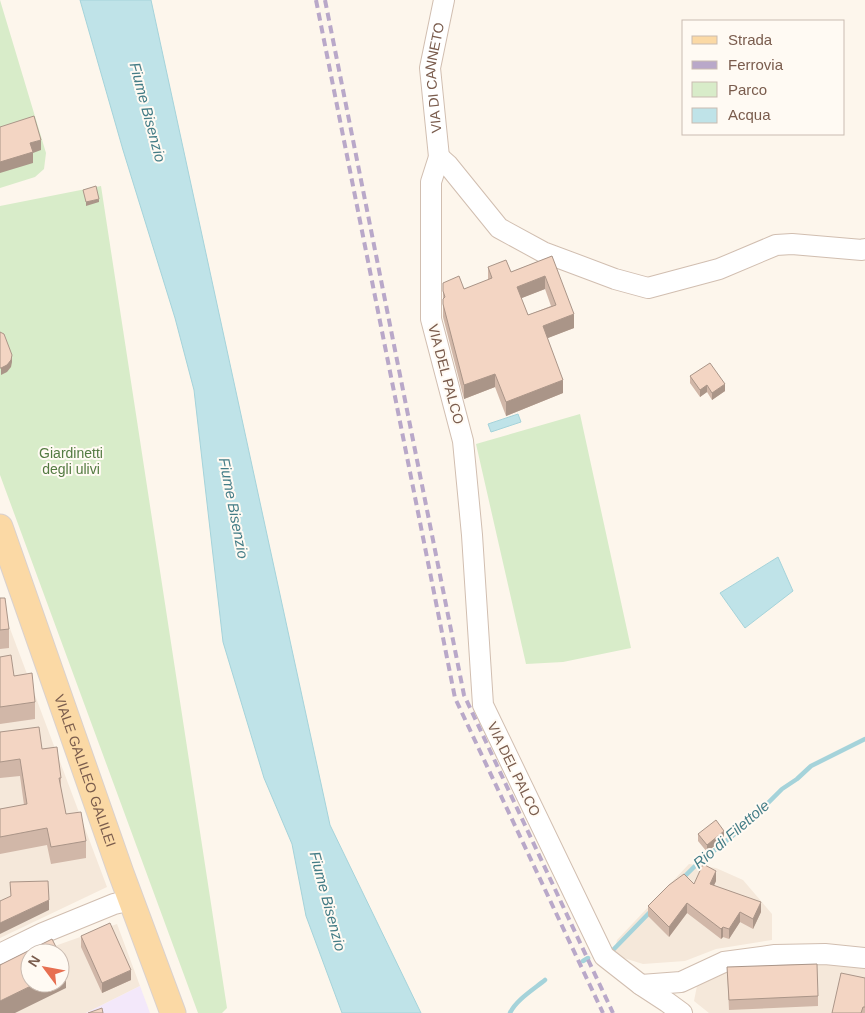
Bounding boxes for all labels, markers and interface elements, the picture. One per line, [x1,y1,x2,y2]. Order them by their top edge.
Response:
legend [682,20,845,135]
street label: VIA DI CANNETO [422,21,447,134]
text: Strada [728,31,773,48]
text: Ferrovia [728,56,784,73]
water label: Fiume Bisenzio [127,60,169,164]
text: Parco [728,81,767,98]
text: Acqua [728,106,771,123]
street label: VIA DEL PALCO [425,322,467,426]
park label: Giardinetti degli ulivi [39,445,103,477]
water label: Fiume Bisenzio [216,456,252,560]
street label: VIALE GALILEO GALILEI [51,692,119,849]
street label: VIA DEL PALCO [484,719,544,819]
water label: Rio di Filettole [690,796,772,872]
water label: Fiume Bisenzio [307,849,349,953]
north arrow [20,943,70,993]
text: N [25,953,43,970]

